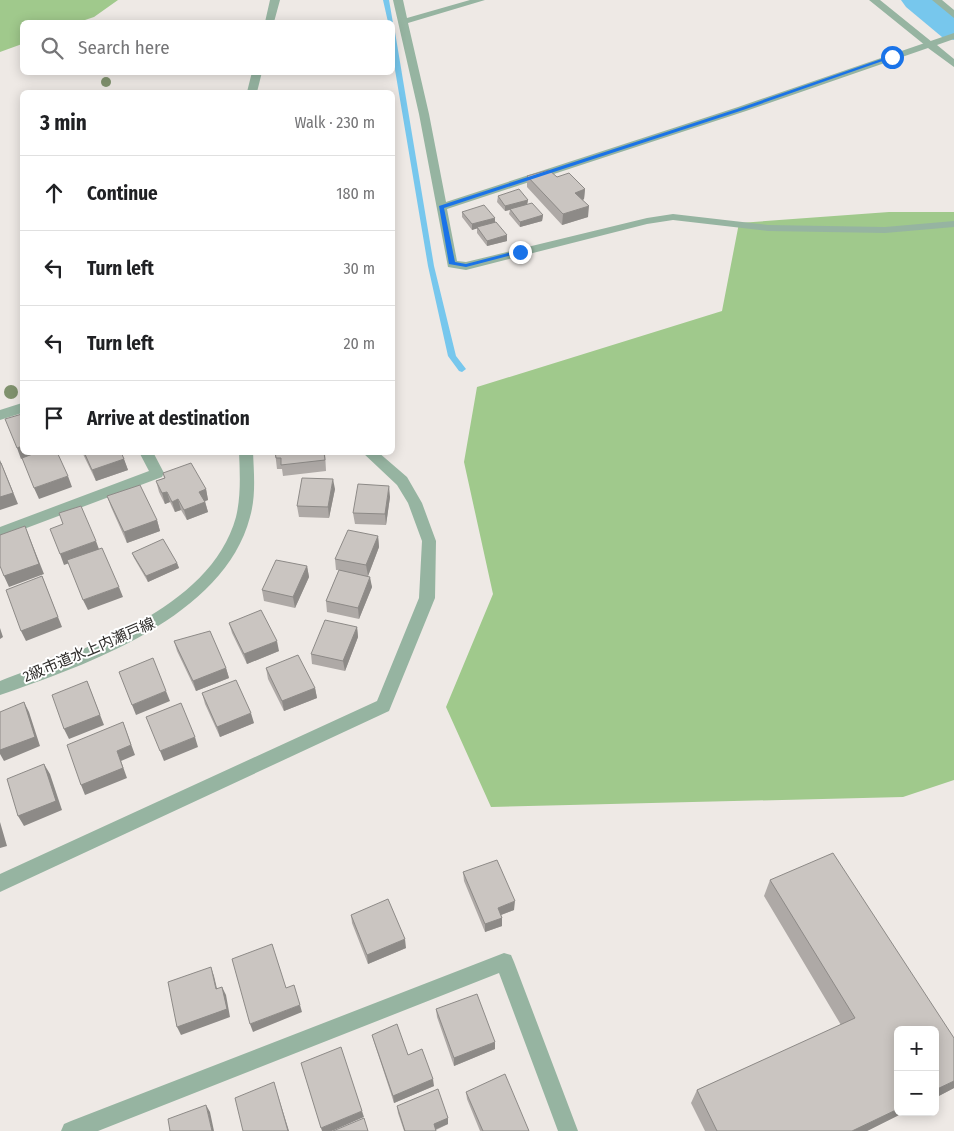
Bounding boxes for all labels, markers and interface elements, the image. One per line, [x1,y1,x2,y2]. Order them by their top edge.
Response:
search box [20,20,395,75]
icon: search [38,34,66,62]
text: Search here [78,36,170,59]
route start [881,46,904,69]
text: 3 min [40,110,87,136]
text: Walk · 230 m [295,113,375,132]
icon: ahead [40,179,68,207]
text: Continue [87,182,158,205]
text: 180 m [336,184,375,203]
route end [509,241,532,264]
icon: left [40,254,68,282]
text: Turn left [87,257,154,280]
text: 30 m [343,259,375,278]
icon: left [40,329,68,357]
text: Turn left [87,332,154,355]
text: 20 m [344,334,375,353]
icon: arrive [40,404,68,432]
text: Arrive at destination [87,407,250,430]
street label: 2級市道水上内瀬戸線 [20,614,158,686]
map controls [894,1026,939,1116]
button: + [894,1026,939,1071]
button: − [894,1071,939,1116]

